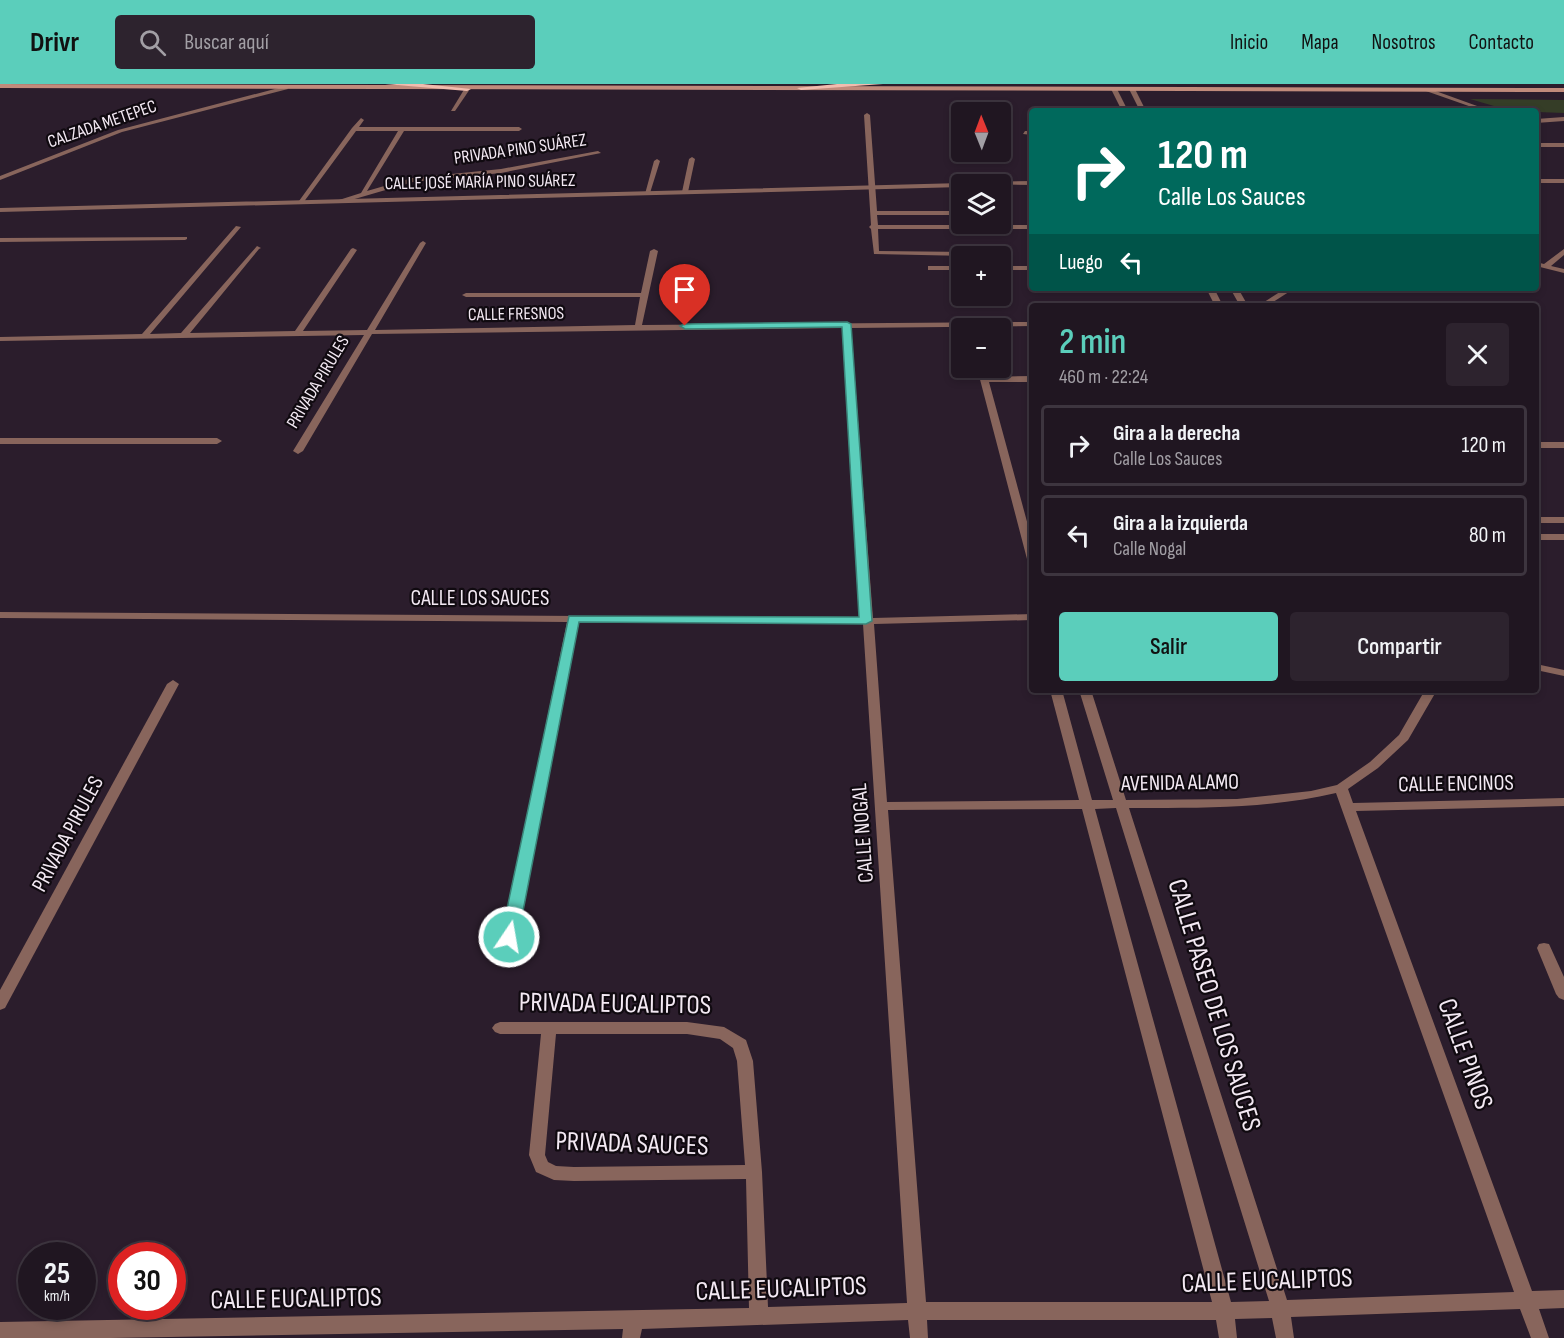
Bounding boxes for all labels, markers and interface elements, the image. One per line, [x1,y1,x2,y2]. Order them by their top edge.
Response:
search box [115,15,535,69]
text: Drivr [30,26,79,59]
icon: search [136,26,169,59]
text: Buscar aquí [184,29,269,56]
text: Inicio [1230,30,1268,55]
text: Mapa [1301,30,1339,55]
text: Nosotros [1372,30,1436,55]
text: Contacto [1469,30,1534,55]
street label: CALZADA METEPEC [45,96,159,152]
north arrow [951,102,1011,162]
map controls [951,102,1011,378]
street label: PRIVADA PINO SUÁREZ [452,129,588,169]
text: 120 m [1158,130,1248,181]
icon: right [1059,132,1137,210]
street label: CALLE JOSÉ MARÍA PINO SUÁREZ [384,170,576,194]
button: layers [951,174,1011,234]
text: Calle Los Sauces [1158,181,1306,213]
button: + [951,246,1011,306]
icon: left [1115,246,1148,279]
text: Luego [1059,249,1103,276]
pin [659,264,710,326]
icon: arrive [668,273,701,306]
street label: CALLE FRESNOS [468,303,565,325]
button: − [951,318,1011,378]
text: 2 min [1059,321,1126,364]
button: close [1446,323,1509,386]
street label: PRIVADA PIRULES [282,332,354,432]
text: 460 m · 22:24 [1059,365,1148,389]
text: Gira a la derecha [1113,420,1240,447]
icon: right [1062,429,1095,462]
text: 120 m [1462,432,1506,459]
text: Calle Los Sauces [1113,447,1222,471]
text: Gira a la izquierda [1113,510,1248,537]
icon: left [1062,519,1095,552]
text: 80 m [1469,522,1506,549]
text: Calle Nogal [1113,537,1186,561]
street label: CALLE LOS SAUCES [410,585,550,612]
button: Salir [1059,612,1278,681]
button: Compartir [1290,612,1509,681]
street label: AVENIDA ALAMO [1120,768,1239,798]
street label: CALLE ENCINOS [1398,769,1514,799]
street label: PRIVADA PIRULES [26,771,110,897]
street label: CALLE NOGAL [846,782,880,884]
street label: CALLE PASEO DE LOS SAUCES [1160,875,1268,1135]
position arrow [477,905,541,969]
street label: PRIVADA EUCALIPTOS [519,986,711,1022]
street label: CALLE PINOS [1430,994,1500,1114]
street label: PRIVADA SAUCES [555,1125,709,1163]
speed limit sign: 30 [108,1242,186,1320]
text: 25 [44,1256,70,1292]
street label: CALLE EUCALIPTOS [1181,1262,1353,1300]
street label: CALLE EUCALIPTOS [695,1270,867,1308]
street label: CALLE EUCALIPTOS [210,1282,382,1316]
text: km/h [44,1287,70,1306]

